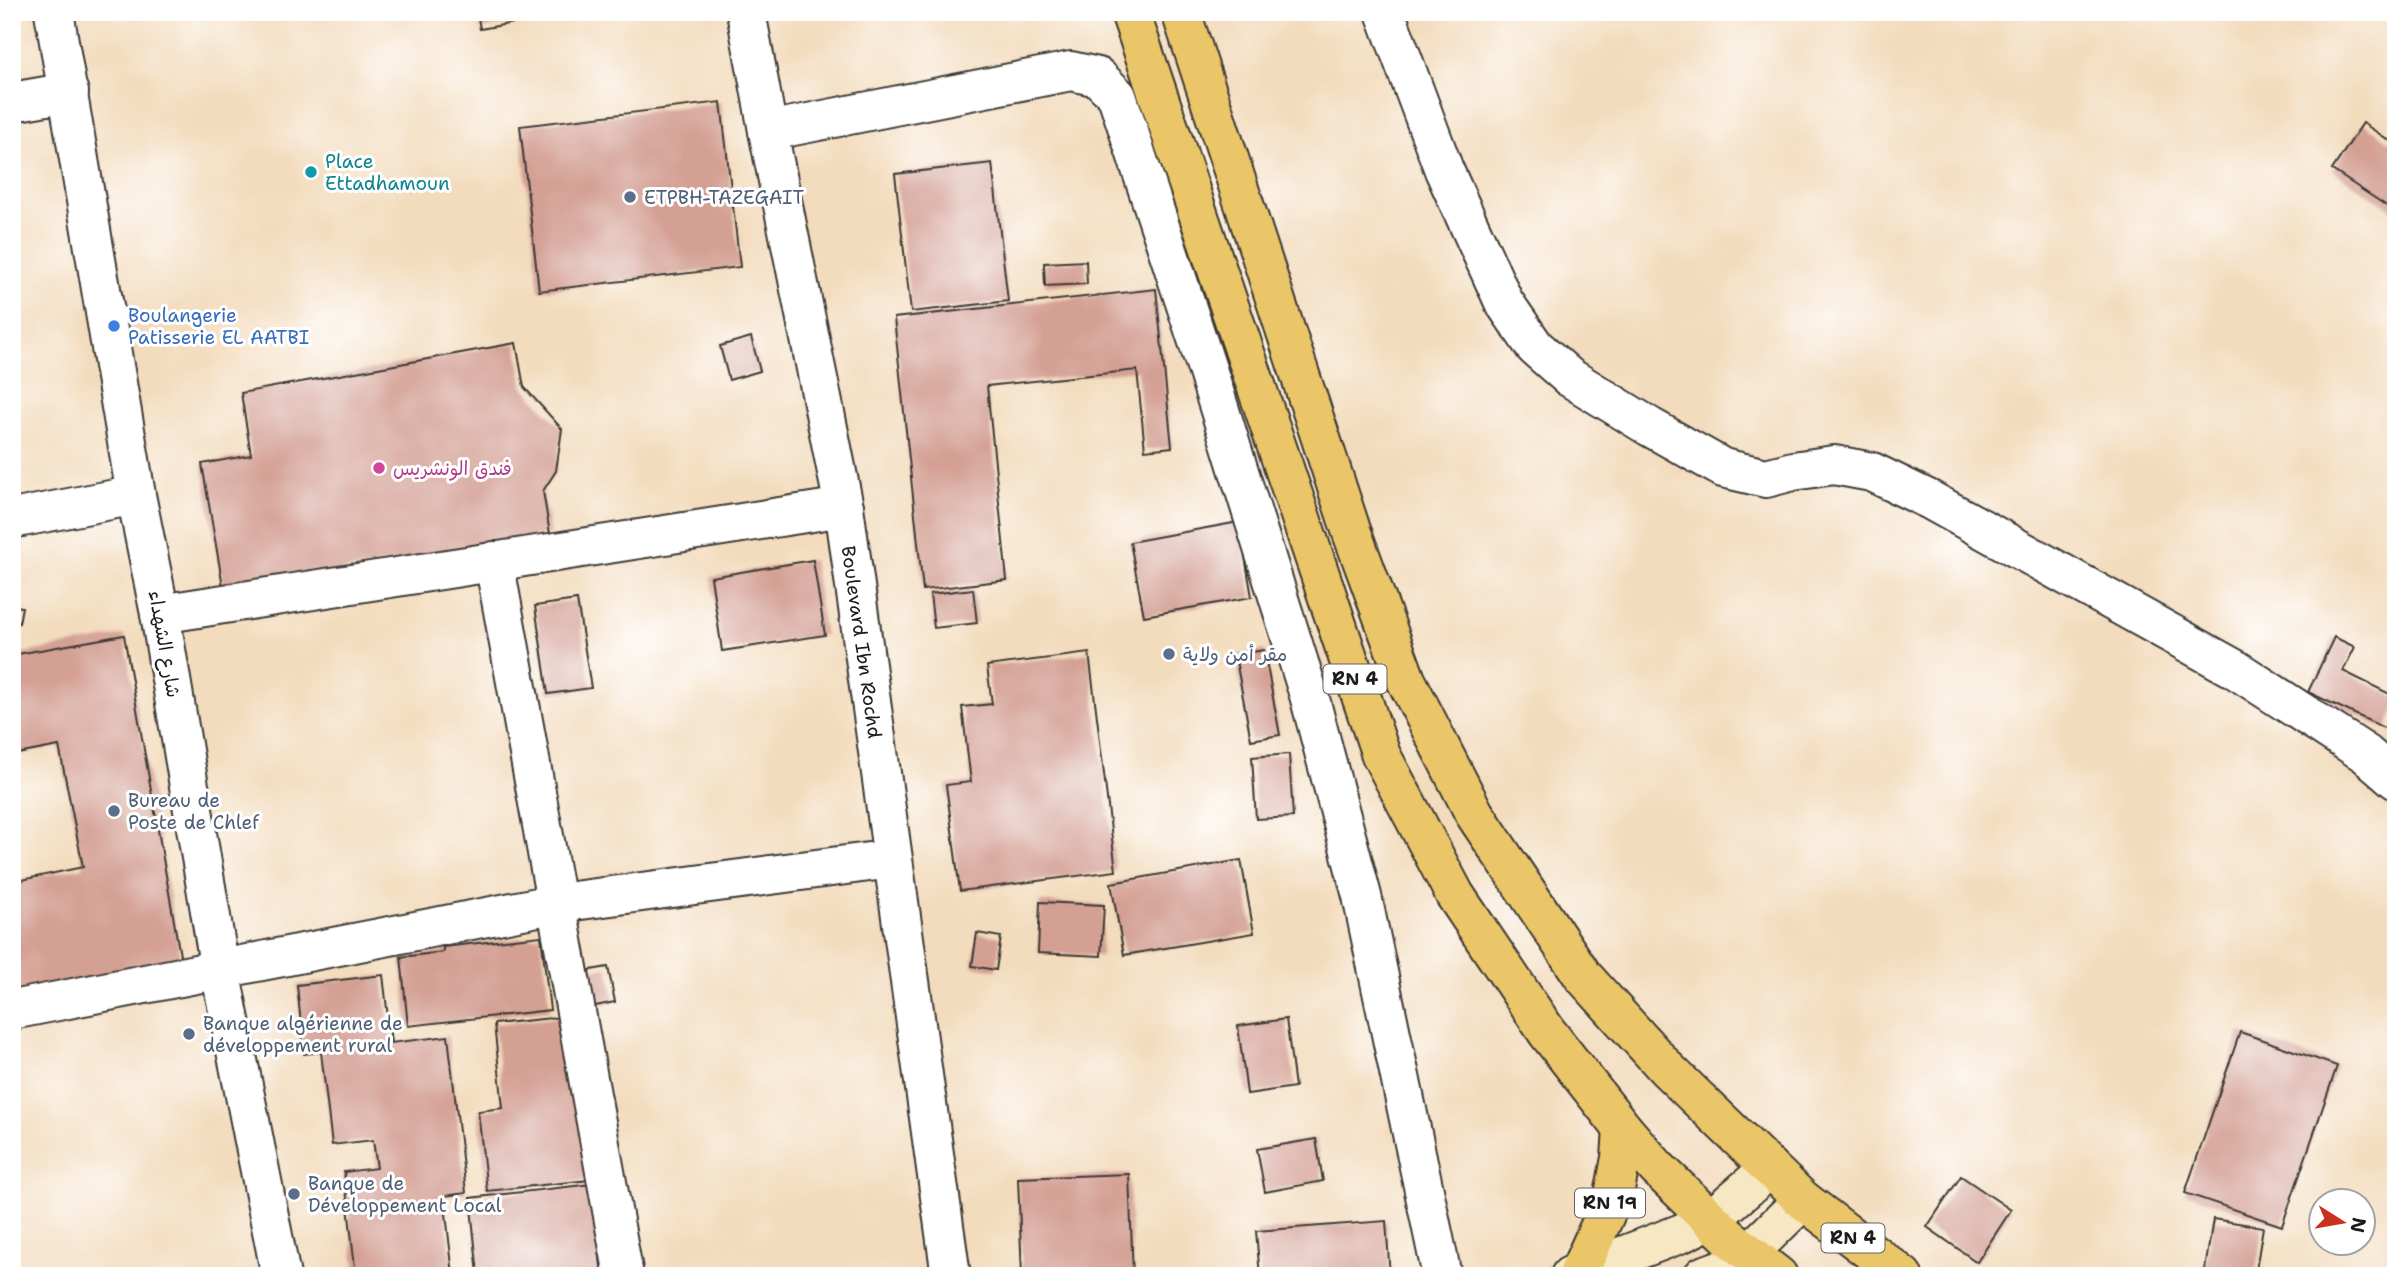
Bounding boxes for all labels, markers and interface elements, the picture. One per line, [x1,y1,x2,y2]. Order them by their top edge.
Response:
place label: Place Ettadhamoun [325,149,450,196]
marker: Place Ettadhamoun [303,164,319,180]
place label: ETPBH-TAZEGAIT [644,185,804,210]
marker: ETPBH-TAZEGAIT [622,189,638,205]
place label: Boulangerie Patisserie EL AATBI [128,303,309,350]
marker: Boulangerie Patisserie EL AATBI [106,318,122,334]
place label: فندق الونشريس [393,456,512,481]
marker: فندق الونشريس [371,460,387,476]
street label: Boulevard Ibn Rochd [836,544,887,740]
street label: شارع الشهداء [142,589,186,700]
place label: مقر أمن ولاية [1183,642,1287,667]
marker: مقر أمن ولاية [1161,646,1177,662]
road number: RN 4 [1324,664,1386,694]
place label: Bureau de Poste de Chlef [128,788,260,835]
marker: Bureau de Poste de Chlef [106,803,122,819]
place label: Banque algérienne de développement rural [203,1011,403,1058]
marker: Banque algérienne de développement rural [181,1026,197,1042]
place label: Banque de Développement Local [308,1171,502,1218]
marker: Banque de Développement Local [286,1186,302,1202]
north arrow [2306,1186,2376,1256]
road number: RN 19 [1575,1188,1645,1218]
text: N [2344,1215,2372,1235]
road number: RN 4 [1822,1224,1884,1252]

